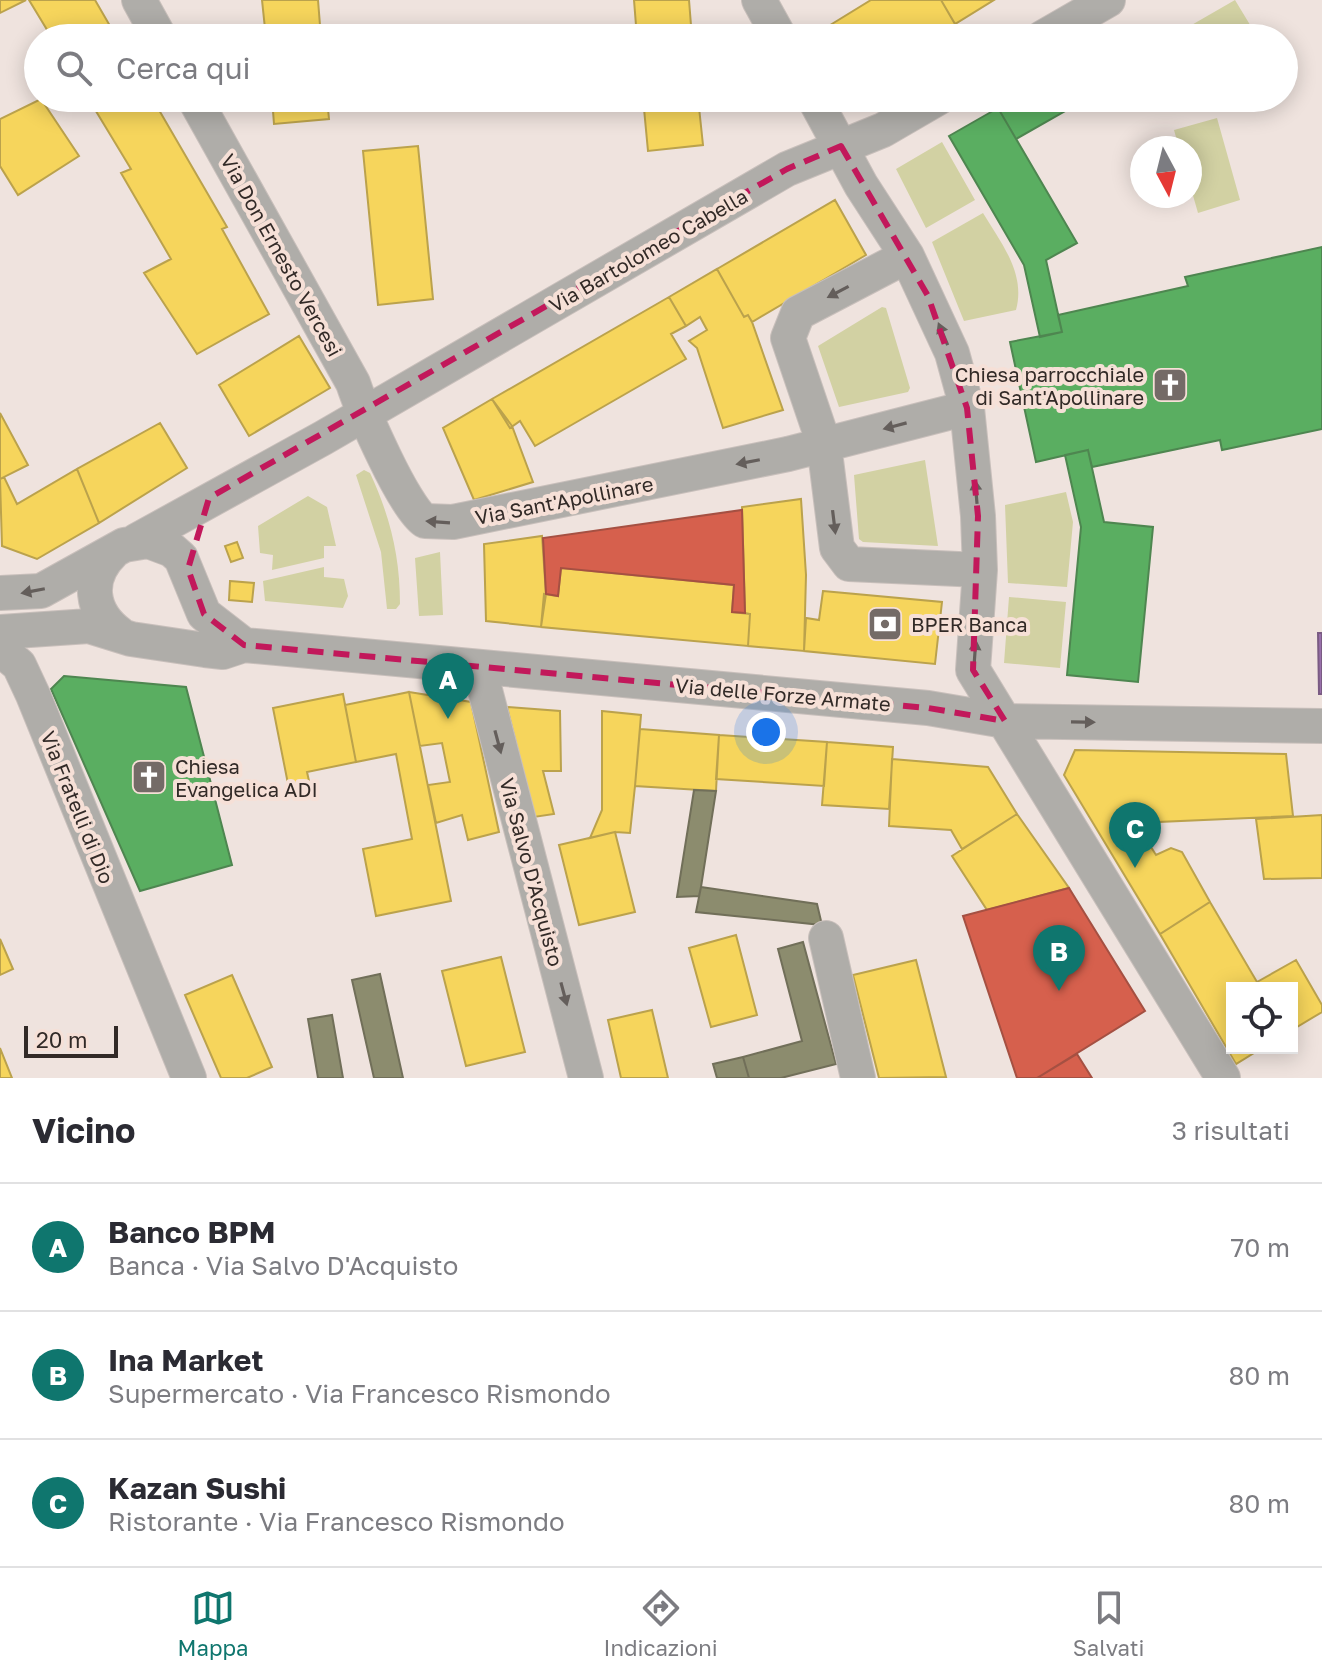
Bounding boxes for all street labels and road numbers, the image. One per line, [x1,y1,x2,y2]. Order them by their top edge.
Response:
street label: Via Don Ernesto Vercesi [216,150,348,360]
street label: Via Bartolomeo Cabella [544,183,752,317]
street label: Via Sant'Apollinare [473,471,655,529]
street label: Via delle Forze Armate [674,673,892,715]
street label: Via Fratelli di Dio [36,727,120,887]
street label: Via Salvo D'Acquisto [495,775,569,969]

